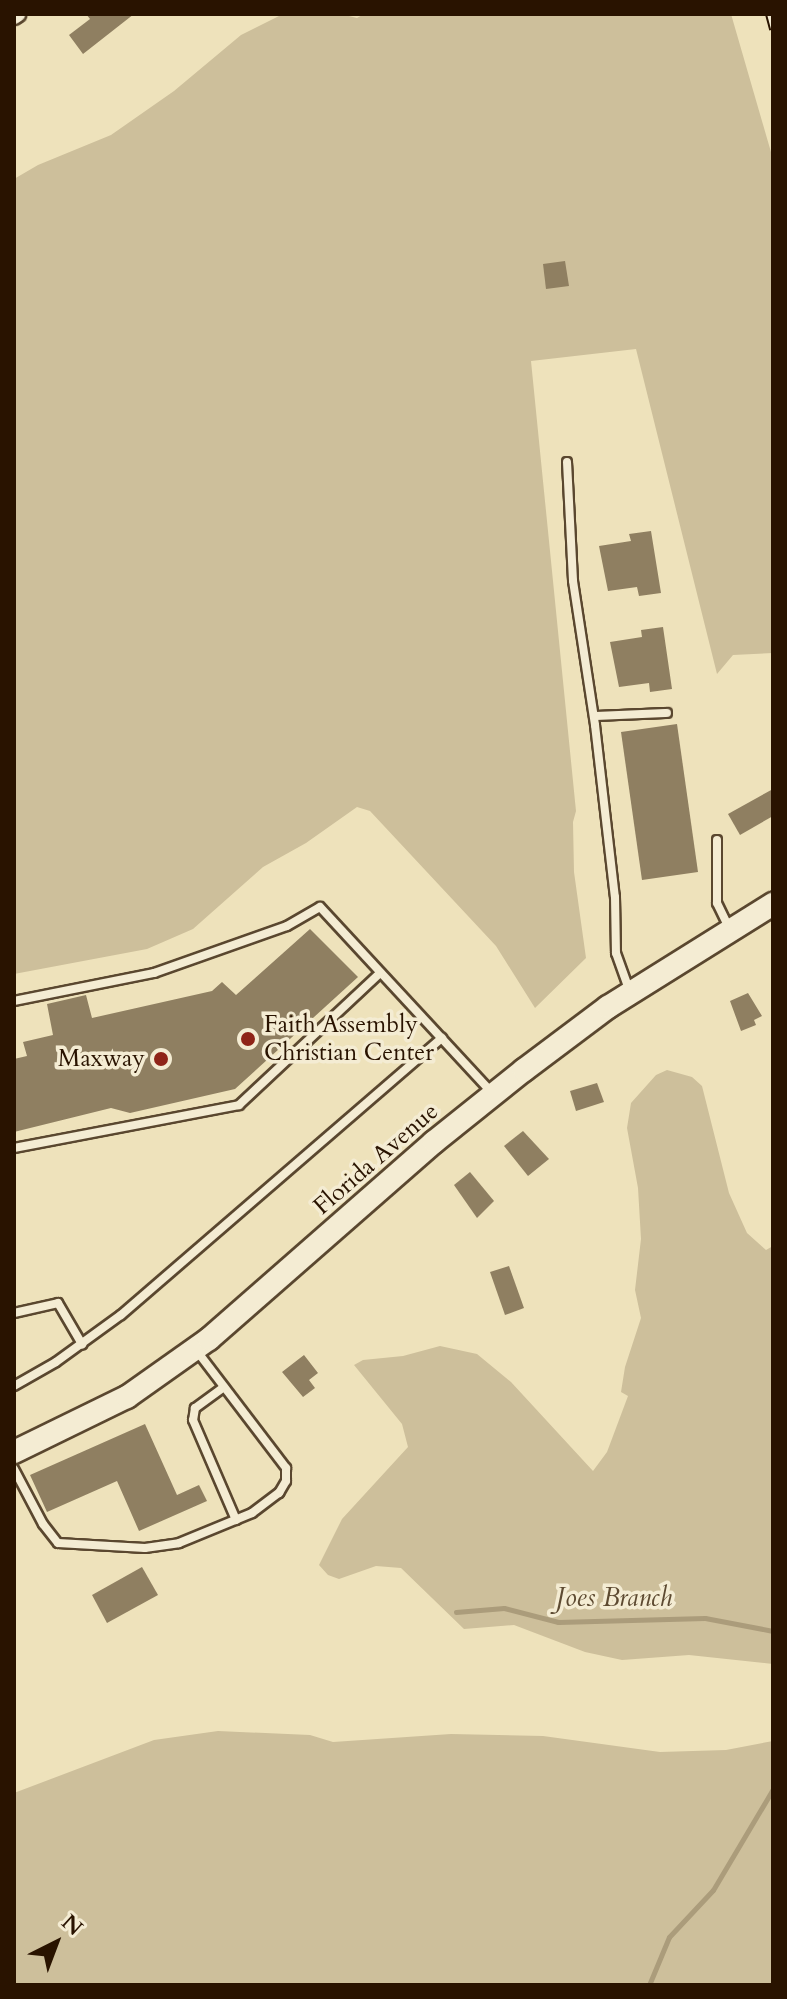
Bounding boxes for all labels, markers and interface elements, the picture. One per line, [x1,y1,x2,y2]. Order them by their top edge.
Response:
place label: Faith Assembly Christian Center [264,1011,434,1067]
marker: Faith Assembly Christian Center [239,1030,257,1048]
place label: Maxway [58,1045,145,1073]
marker: Maxway [152,1050,170,1068]
street label: Florida Avenue [308,1097,444,1221]
water label: Joes Branch [556,1582,672,1614]
north arrow [16,1903,96,1983]
text: N [55,1908,89,1943]

